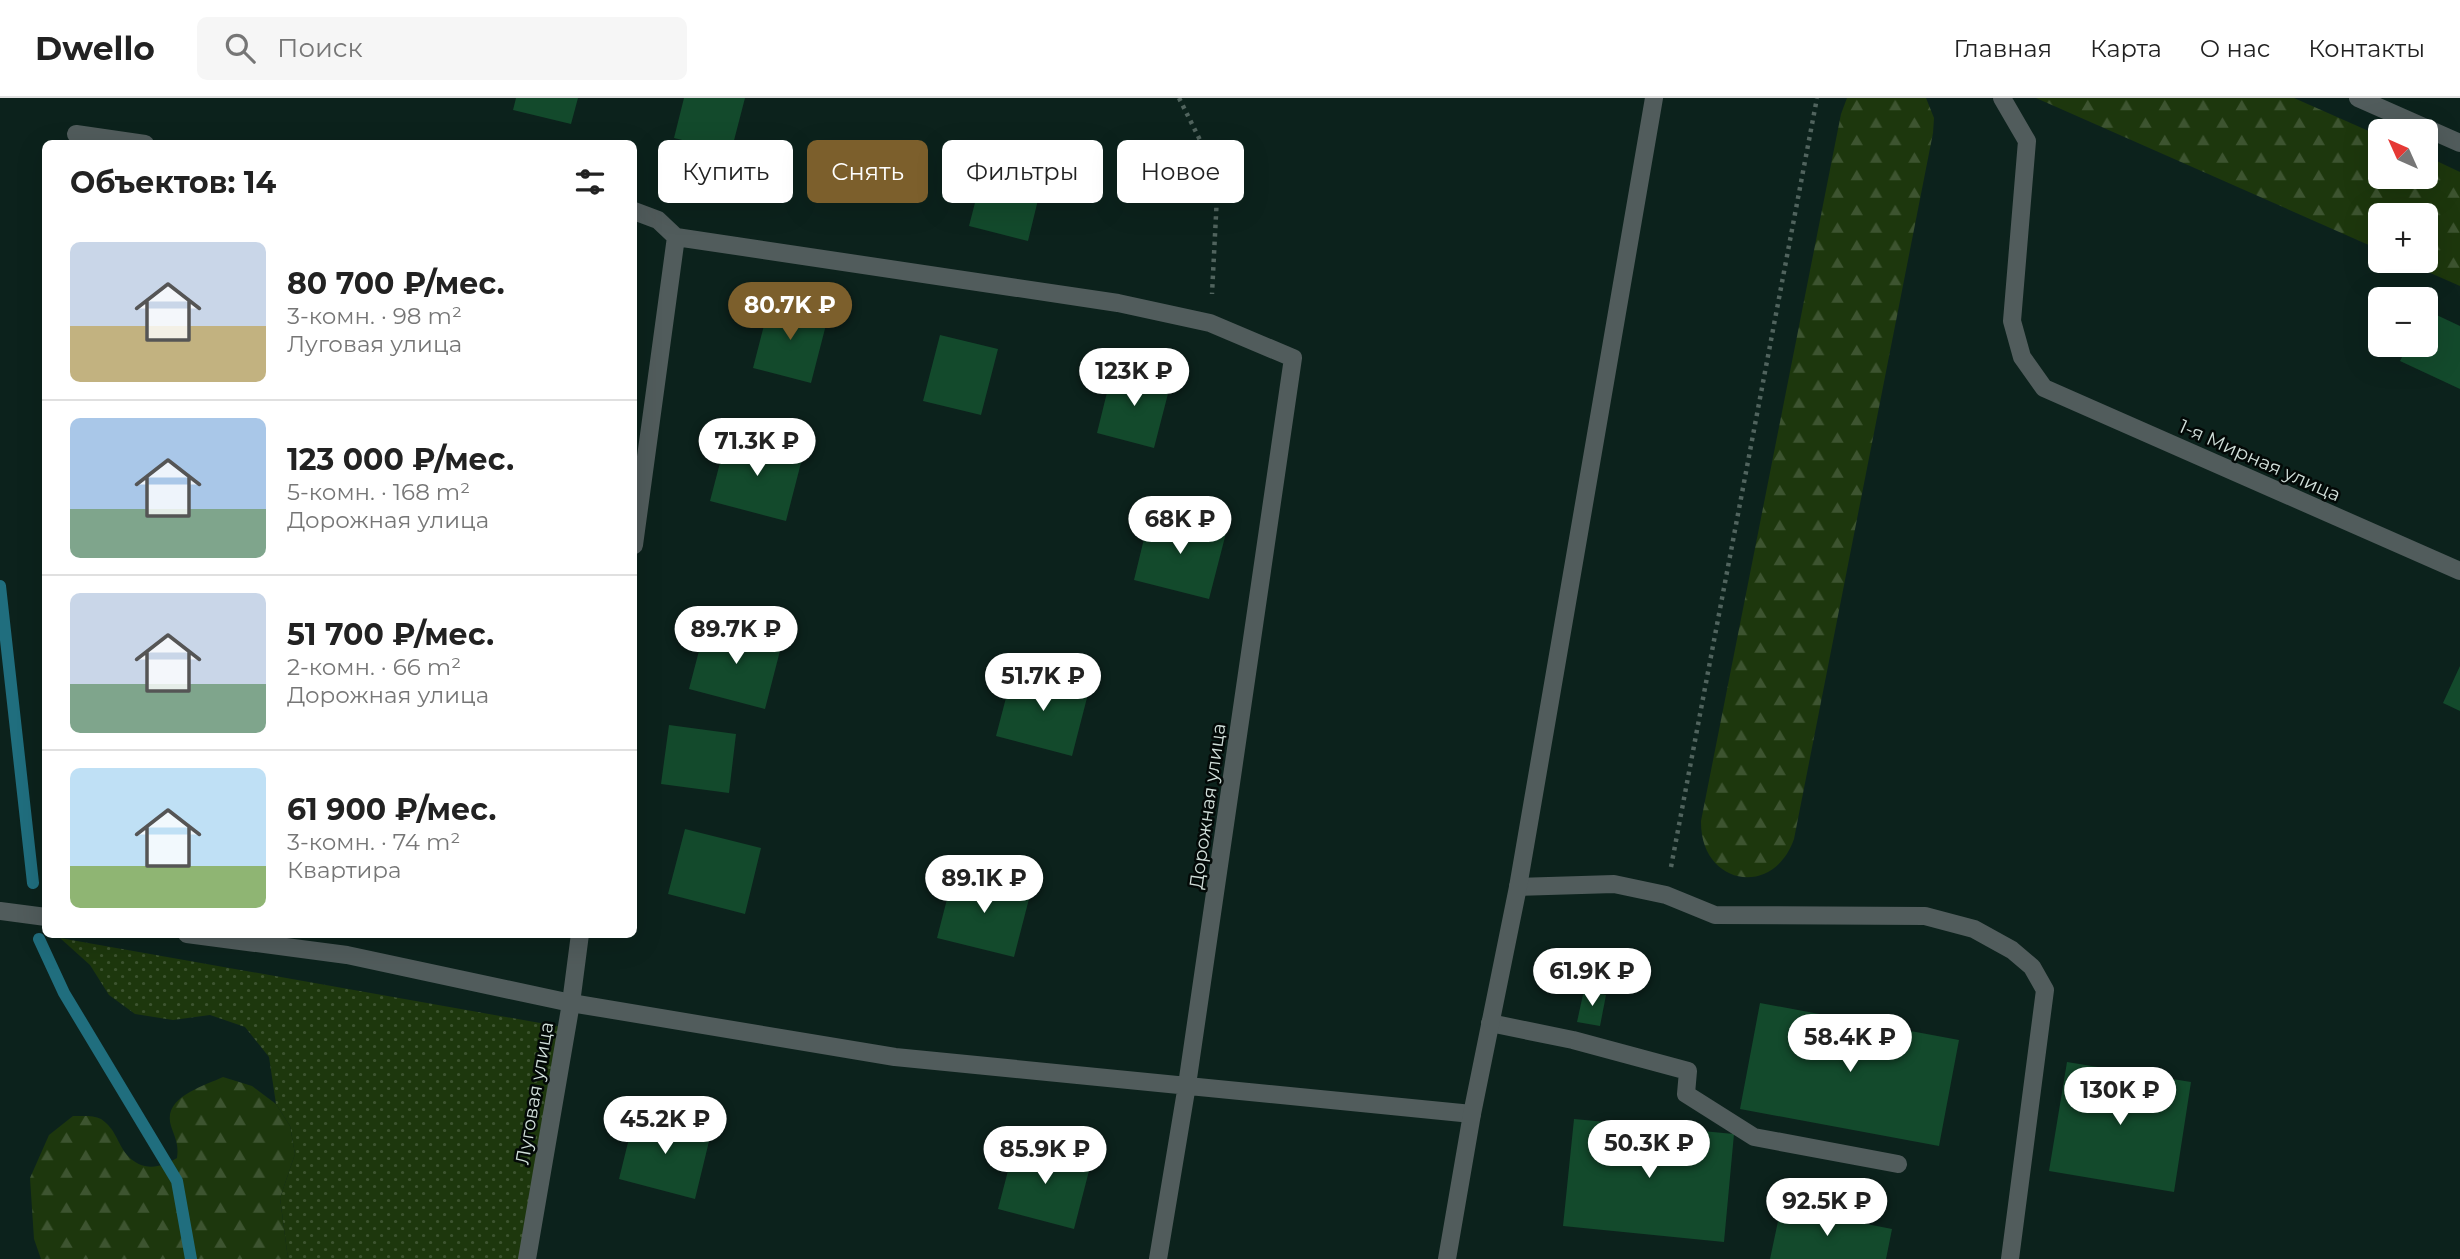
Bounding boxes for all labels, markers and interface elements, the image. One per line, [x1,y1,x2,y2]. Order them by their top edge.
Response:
search box [197,17,687,80]
text: Dwello [35,28,155,68]
icon: search [221,29,259,67]
text: Поиск [277,32,363,64]
text: Главная [1954,34,2052,63]
text: Карта [2090,34,2162,63]
text: О нас [2200,34,2270,63]
text: Контакты [2308,34,2425,63]
north arrow [2368,119,2438,189]
map controls [2368,119,2438,357]
chip: Купить [658,140,793,203]
chip: Снять [807,140,928,203]
chip: Фильтры [942,140,1103,203]
chip: Новое [1117,140,1244,203]
icon: filters [571,163,609,201]
text: Объектов: 14 [70,164,276,201]
button: + [2368,203,2438,273]
text: 80 700 ₽/мес. [287,265,505,302]
icon: home [126,270,210,354]
pin: 80.7K ₽ [725,282,855,342]
button: − [2368,287,2438,357]
text: 80.7K ₽ [744,291,836,319]
text: 3-комн. · 98 m² [287,302,462,330]
text: Луговая улица [287,330,462,358]
pin: 123K ₽ [1077,348,1191,408]
text: 123K ₽ [1095,357,1173,385]
street label: 1-я Мирная улица [2175,415,2344,506]
pin: 71.3K ₽ [692,418,822,478]
text: 71.3K ₽ [715,427,799,455]
text: 123 000 ₽/мес. [287,441,514,478]
icon: home [126,446,210,530]
text: 5-комн. · 168 m² [287,478,470,506]
pin: 68K ₽ [1131,496,1229,556]
text: 68K ₽ [1144,505,1216,533]
text: Дорожная улица [287,506,489,534]
pin: 89.7K ₽ [671,606,801,666]
text: 89.7K ₽ [691,615,781,643]
text: 51 700 ₽/мес. [287,616,494,653]
icon: home [126,621,210,705]
text: 2-комн. · 66 m² [287,653,461,681]
pin: 51.7K ₽ [978,654,1108,713]
text: 51.7K ₽ [1001,662,1085,690]
text: Дорожная улица [287,681,489,709]
street label: Дорожная улица [1184,722,1231,890]
text: 61 900 ₽/мес. [287,791,496,828]
icon: home [126,796,210,880]
text: 3-комн. · 74 m² [287,828,460,856]
text: Квартира [287,856,401,884]
pin: 89.1K ₽ [919,856,1049,915]
text: 89.1K ₽ [941,864,1027,892]
pin: 61.9K ₽ [1527,948,1657,1008]
text: 61.9K ₽ [1549,957,1635,985]
pin: 58.4K ₽ [1785,1014,1915,1074]
street label: Луговая улица [511,1020,558,1166]
text: 58.4K ₽ [1804,1023,1896,1051]
pin: 130K ₽ [2063,1068,2177,1127]
text: 130K ₽ [2080,1076,2160,1104]
pin: 45.2K ₽ [600,1096,730,1156]
text: 45.2K ₽ [620,1105,710,1133]
pin: 50.3K ₽ [1584,1121,1714,1180]
pin: 85.9K ₽ [980,1126,1110,1186]
text: 50.3K ₽ [1604,1129,1694,1157]
text: 85.9K ₽ [1000,1135,1090,1163]
pin: 92.5K ₽ [1762,1178,1892,1238]
text: 92.5K ₽ [1782,1187,1872,1215]

